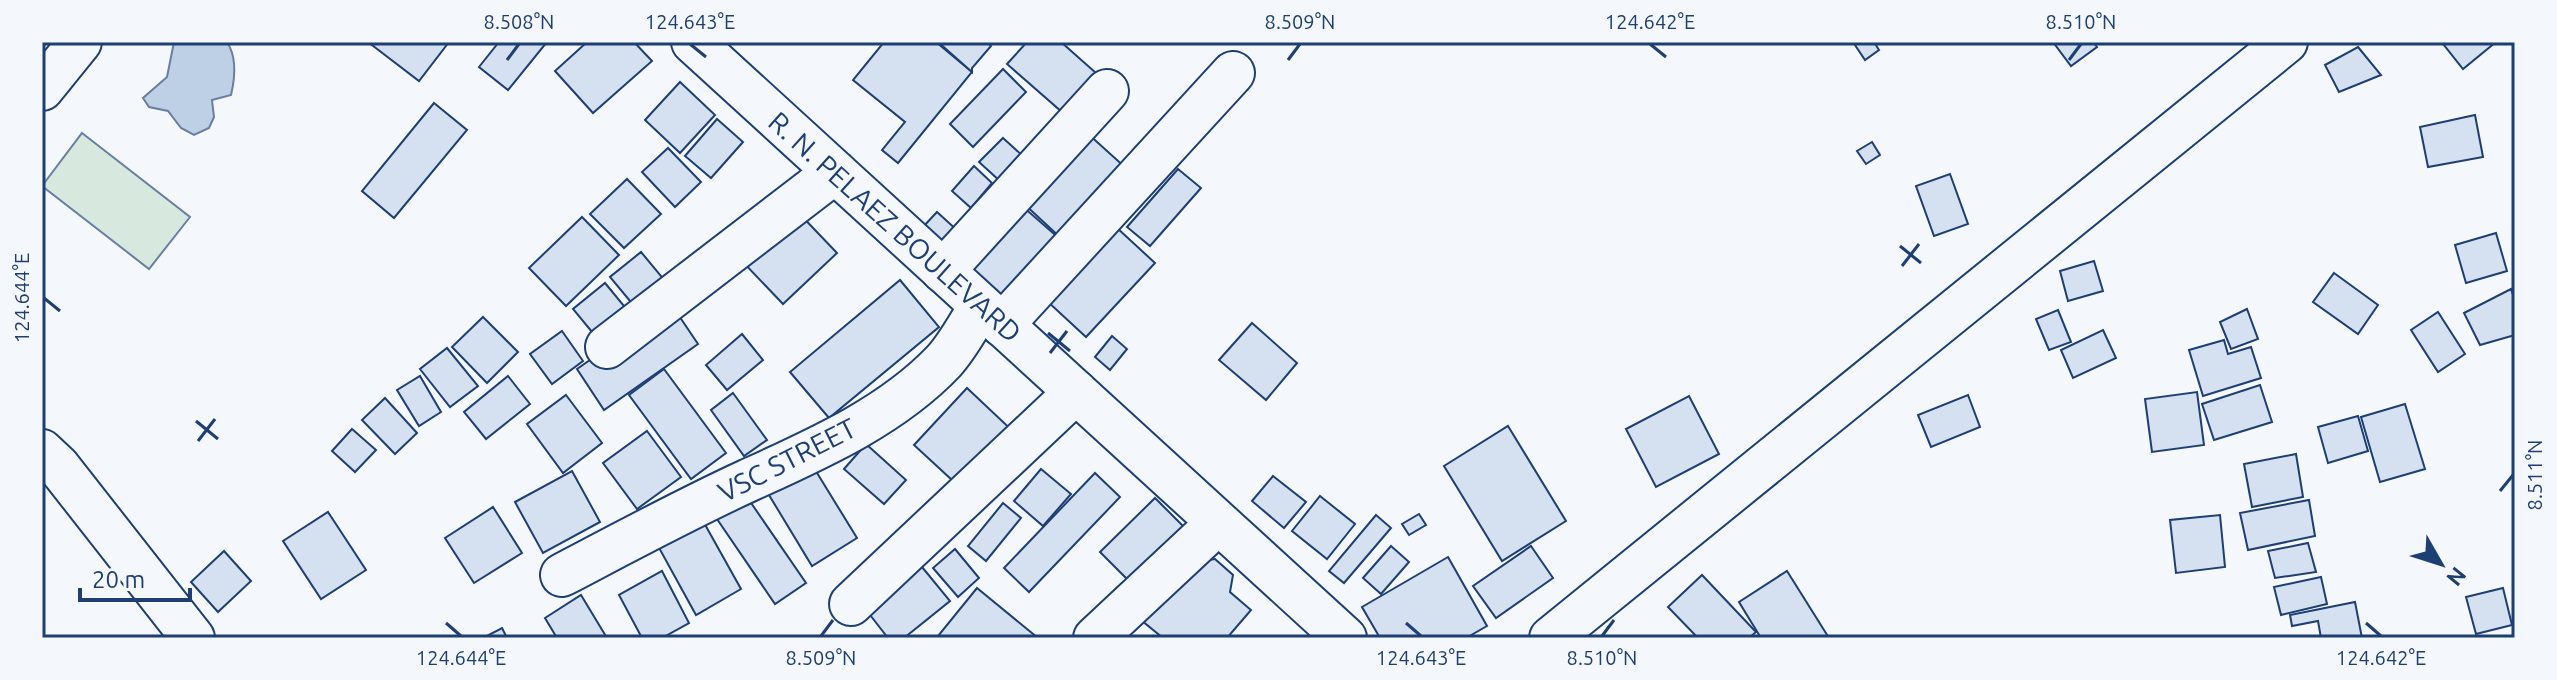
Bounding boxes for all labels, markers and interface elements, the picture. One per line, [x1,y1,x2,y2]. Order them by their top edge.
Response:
text: 8.508°N [484,10,554,33]
text: 124.643°E [645,10,735,33]
text: 8.509°N [1265,10,1335,33]
text: 124.642°E [1605,10,1695,33]
text: 8.510°N [2046,10,2116,33]
street label: R. N. PELAEZ BOULEVARD [763,105,1028,348]
text: 124.644°E [10,253,33,343]
street label: VSC STREET [713,411,861,508]
text: 8.511°N [2523,440,2546,510]
north arrow [2401,524,2481,604]
scale bar [80,552,190,602]
text: N [2442,563,2472,591]
text: 20 m [92,566,145,593]
text: 124.644°E [416,646,506,669]
text: 8.509°N [786,646,856,669]
text: 124.643°E [1376,646,1466,669]
text: 8.510°N [1567,646,1637,669]
text: 124.642°E [2336,646,2426,669]

